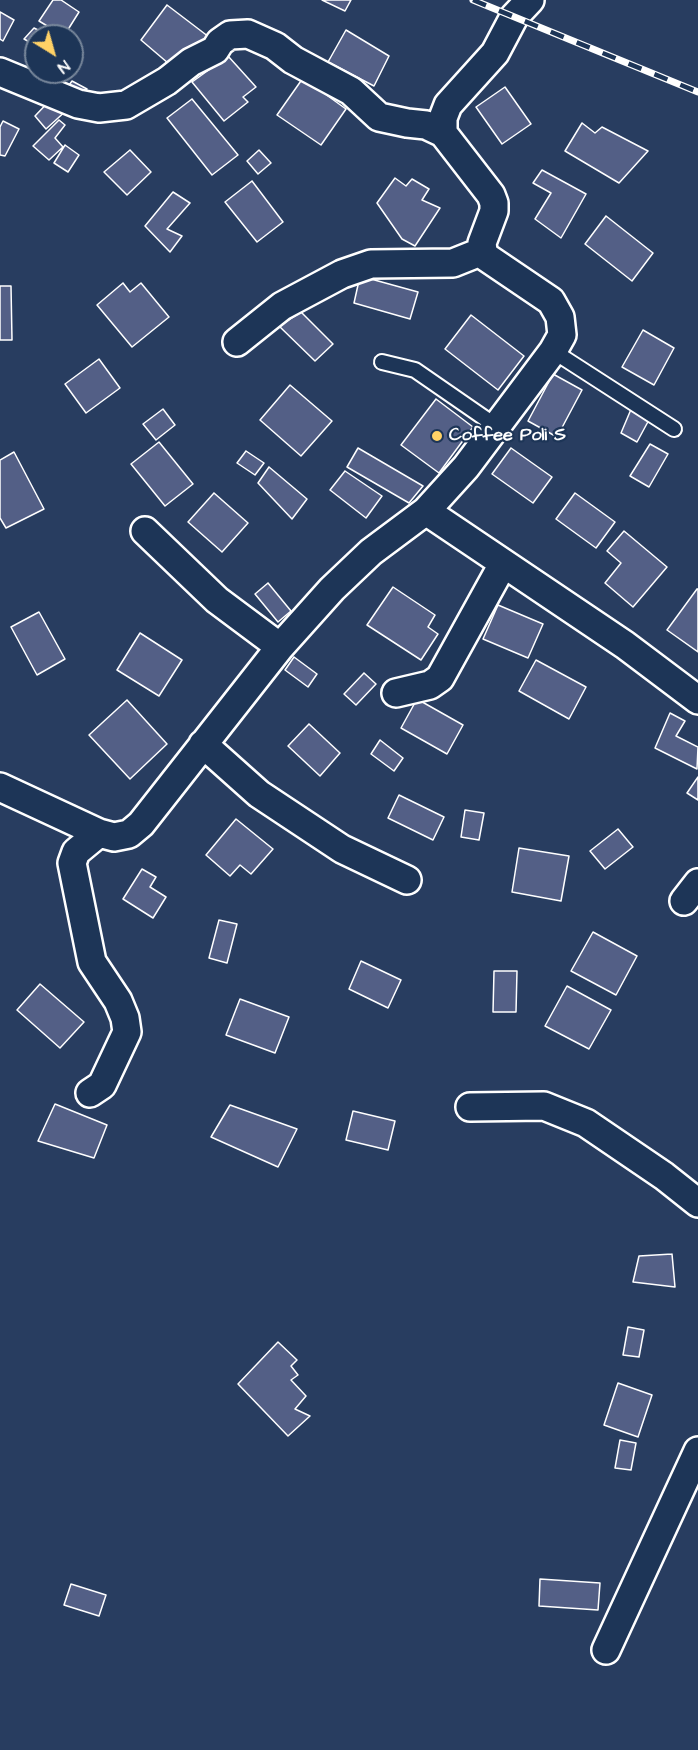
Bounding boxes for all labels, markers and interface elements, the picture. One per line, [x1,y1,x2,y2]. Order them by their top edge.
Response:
north arrow [24,24,84,84]
text: N [53,55,74,79]
place label: Coffee Poli S [449,425,566,447]
marker: Coffee Poli S [430,429,444,443]

